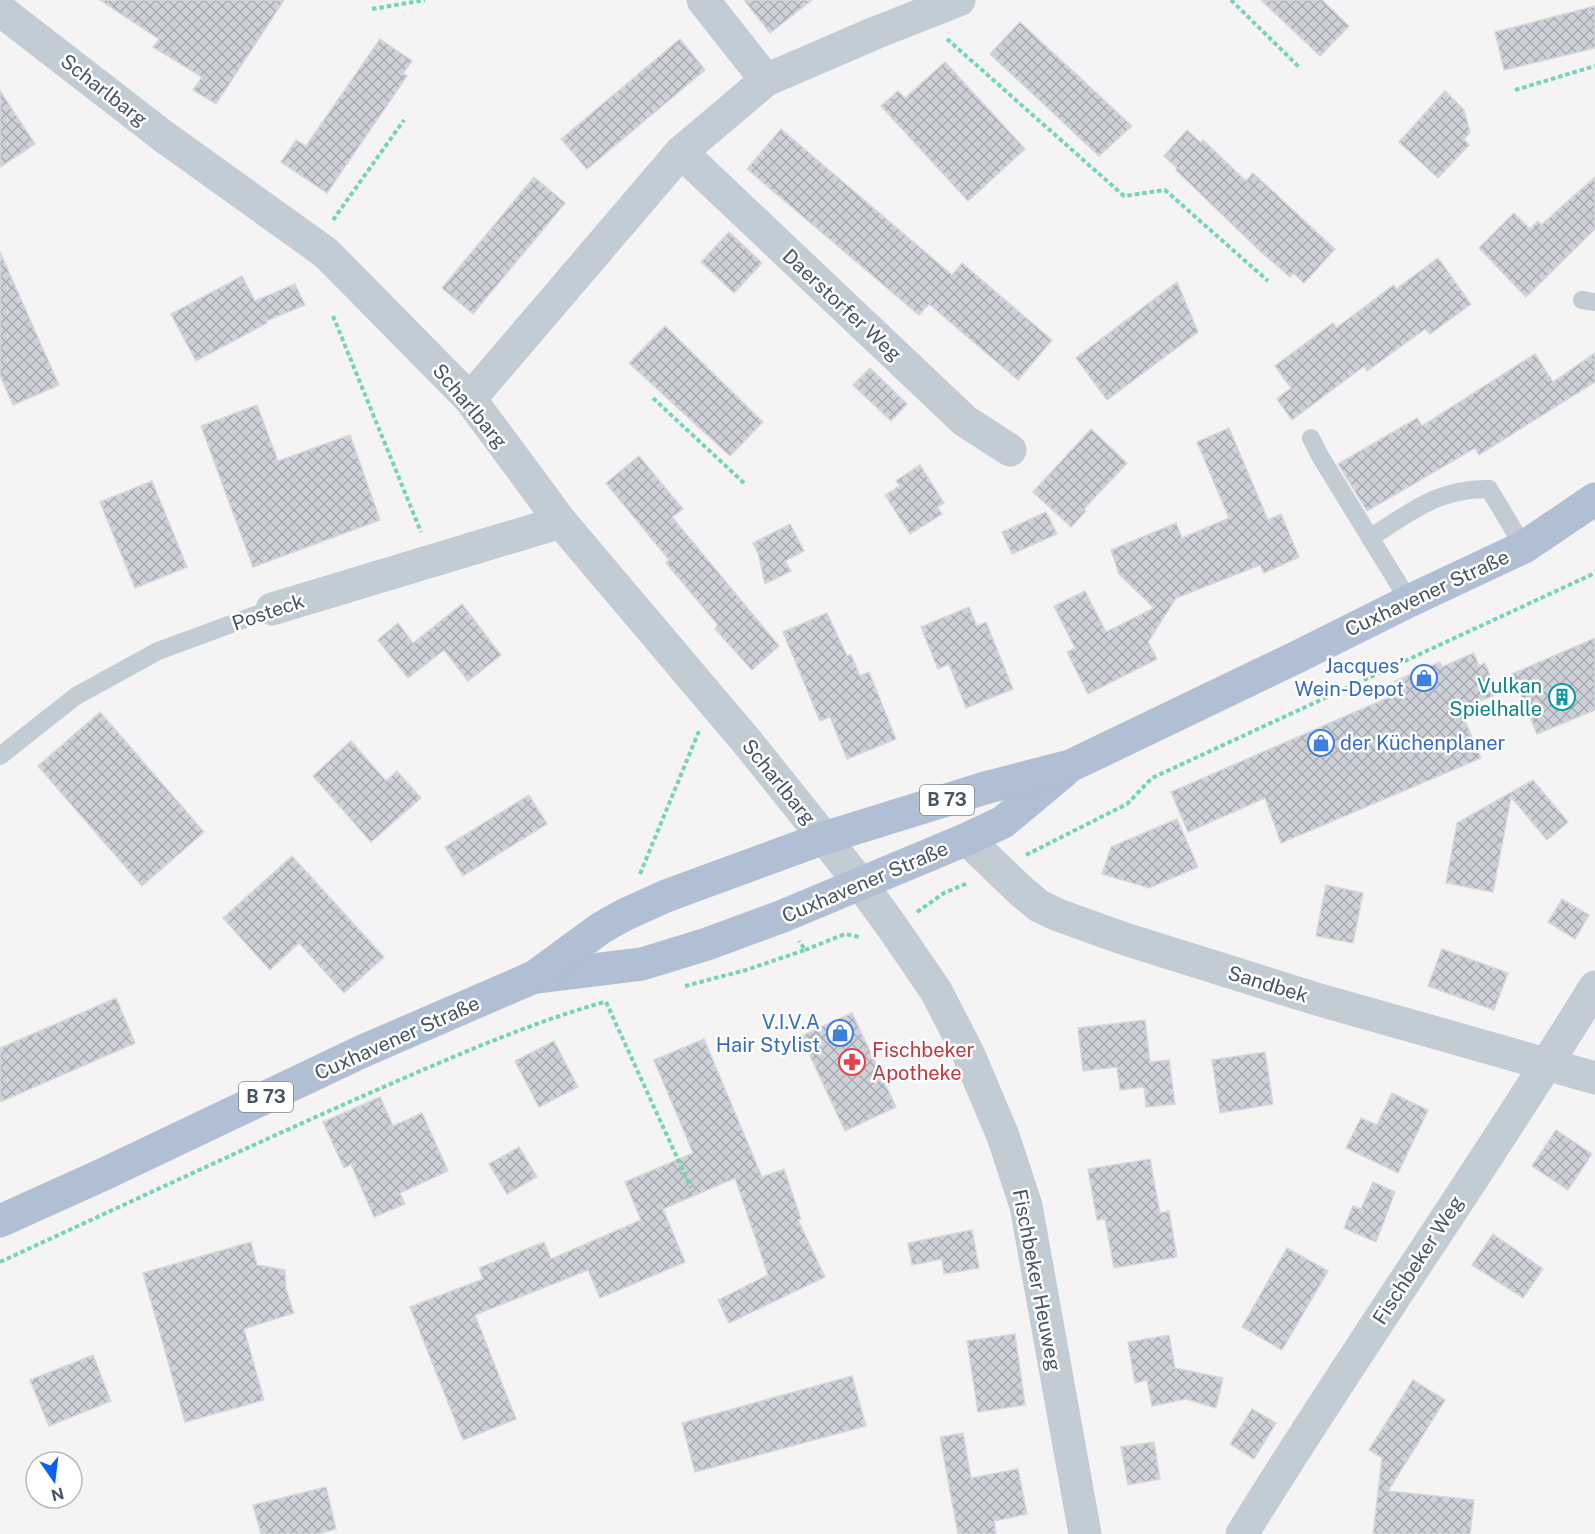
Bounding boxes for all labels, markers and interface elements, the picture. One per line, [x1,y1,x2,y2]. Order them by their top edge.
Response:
street label: Scharlbarg [56,49,152,131]
street label: Daerstorfer Weg [778,244,906,366]
street label: Scharlbarg [428,359,512,453]
street label: Cuxhavener Straße [1341,544,1513,642]
street label: Posteck [229,589,307,635]
place label: Jacques’ Wein-Depot [1295,654,1404,701]
shop icon: Jacques’ Wein-Depot [1409,663,1439,693]
place label: Vulkan Spielhalle [1449,674,1542,721]
building icon: Vulkan Spielhalle [1547,682,1577,712]
shop icon: der Küchenplaner [1306,728,1336,758]
place label: der Küchenplaner [1340,731,1506,755]
street label: Scharlbarg [737,734,821,830]
road number: B 73 [920,785,974,815]
street label: Cuxhavener Straße [778,836,952,928]
street label: Sandbek [1225,960,1311,1008]
street label: Cuxhavener Straße [311,991,483,1085]
place label: V.I.V.A Hair Stylist [716,1010,820,1057]
shop icon: V.I.V.A Hair Stylist [825,1018,855,1048]
place label: Fischbeker Apotheke [872,1038,975,1085]
pharmacy icon: Fischbeker Apotheke [837,1047,867,1077]
road number: B 73 [239,1082,293,1112]
street label: Fischbeker Heuweg [1008,1187,1066,1373]
street label: Fischbeker Weg [1367,1191,1469,1329]
north arrow [24,1450,84,1510]
text: N [49,1483,66,1505]

